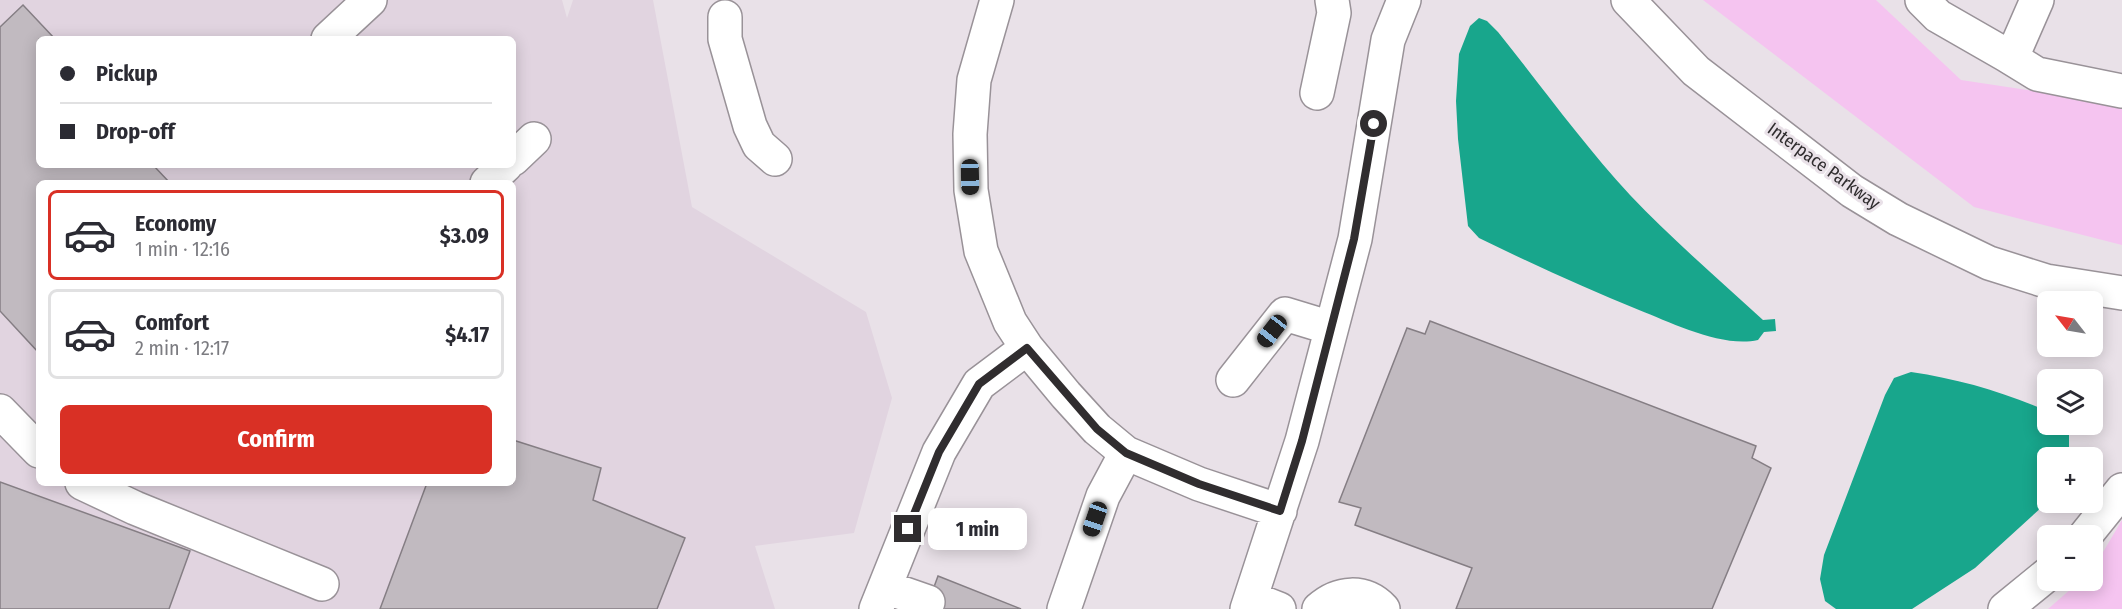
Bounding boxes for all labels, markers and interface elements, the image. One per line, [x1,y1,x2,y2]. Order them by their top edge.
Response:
text: Pickup [96,60,158,87]
route start [1360,110,1387,137]
text: Drop-off [96,118,175,145]
street label: Interpace Parkway [1763,118,1885,214]
car [961,159,979,195]
icon: car [63,208,117,262]
text: Economy [135,210,216,237]
text: $3.09 [440,222,489,249]
text: 1 min · 12:16 [135,237,230,261]
north arrow [2037,291,2103,357]
map controls [2037,291,2103,591]
icon: car [63,307,117,361]
text: Comfort [135,309,209,336]
car [1254,311,1290,351]
text: $4.17 [445,321,489,348]
text: 2 min · 12:17 [135,336,229,360]
button: layers [2037,369,2103,435]
button: Confirm [60,405,492,474]
button: + [2037,447,2103,513]
car [1081,499,1109,539]
callout: 1 min [929,508,1028,550]
route end [894,515,921,542]
text: 1 min [956,517,999,541]
button: − [2037,525,2103,591]

